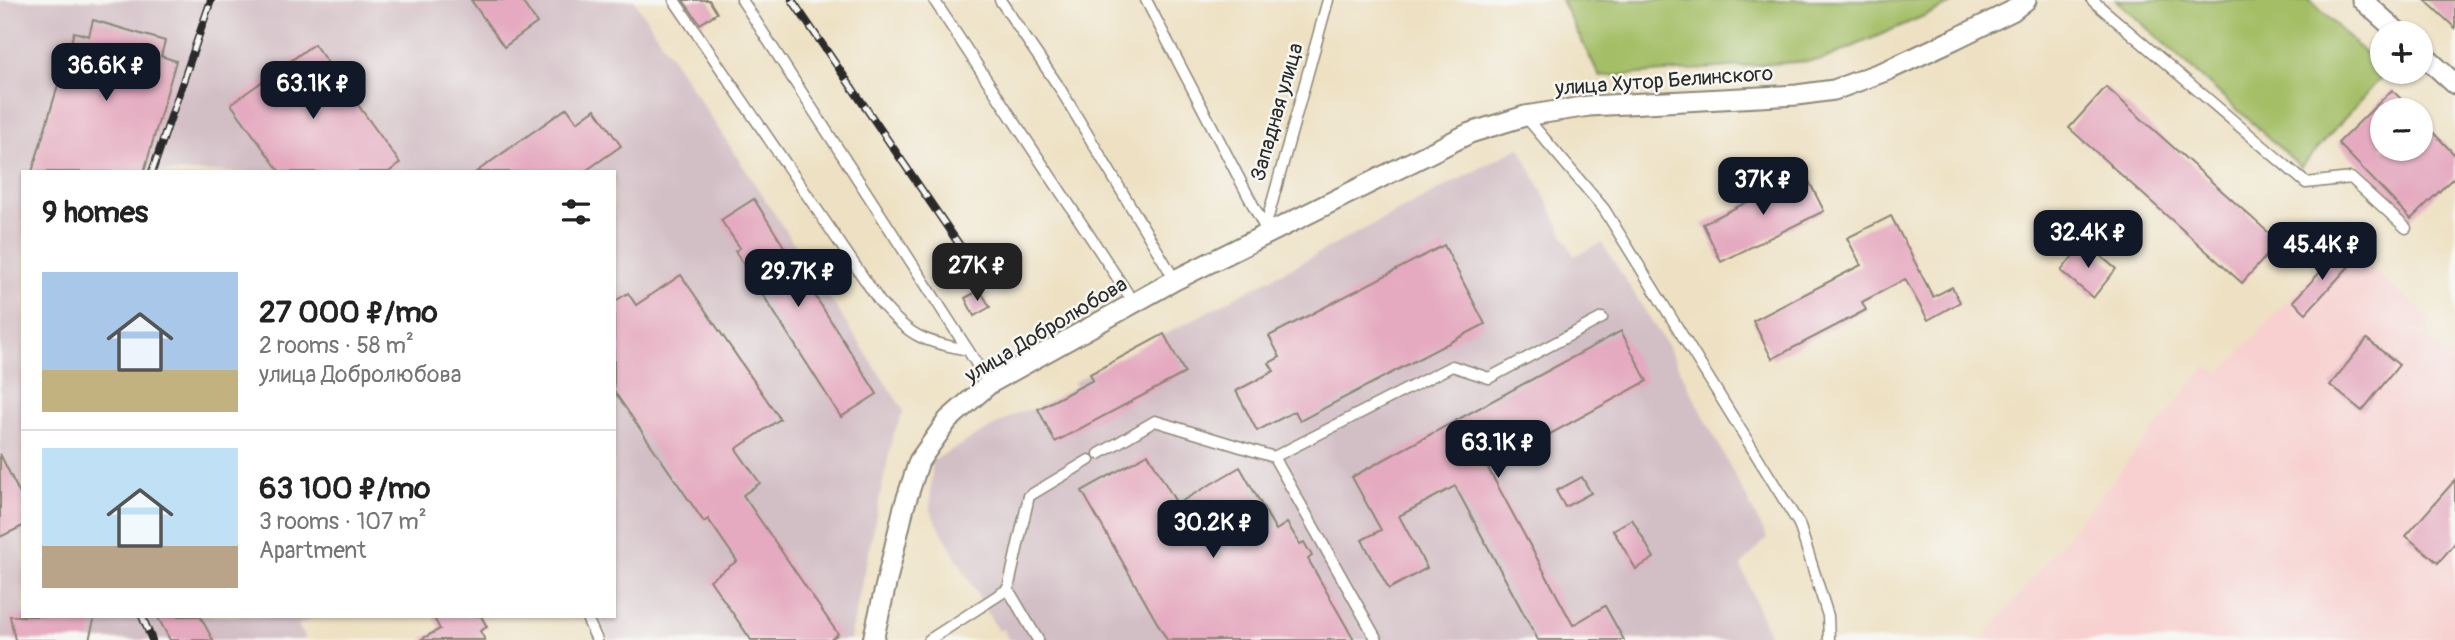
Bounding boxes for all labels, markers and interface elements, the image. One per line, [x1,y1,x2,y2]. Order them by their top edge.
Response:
map controls [2370,21,2433,161]
button: + [2370,21,2433,84]
street label: Западная улица [1244,40,1310,184]
pin: 36.6K ₽ [41,43,171,103]
text: 36.6K ₽ [67,51,145,80]
street label: улица Хутор Белинского [1553,60,1774,102]
pin: 63.1K ₽ [248,61,378,121]
text: 63.1K ₽ [277,69,349,98]
button: − [2370,98,2433,161]
pin: 37K ₽ [1714,158,1812,217]
text: 37K ₽ [1734,165,1792,194]
icon: filters [557,193,595,231]
text: 9 homes [42,194,148,231]
pin: 32.4K ₽ [2023,210,2153,270]
text: 32.4K ₽ [2050,218,2126,247]
pin: 45.4K ₽ [2257,222,2387,282]
text: 45.4K ₽ [2284,230,2360,259]
pin: 27K ₽ [928,244,1026,303]
pin: 29.7K ₽ [733,250,863,309]
text: 27K ₽ [948,251,1006,280]
text: 29.7K ₽ [761,257,835,286]
street label: улица Добролюбова [959,271,1132,390]
text: 27 000 ₽/mo [259,294,438,331]
icon: home [98,300,182,384]
text: 2 rooms · 58 m² [259,331,414,360]
text: улица Добролюбова [259,360,461,389]
pin: 63.1K ₽ [1433,420,1563,480]
text: 63.1K ₽ [1462,428,1534,457]
text: 63 100 ₽/mo [259,470,430,507]
icon: home [98,476,182,560]
pin: 30.2K ₽ [1148,500,1278,560]
text: 3 rooms · 107 m² [259,507,427,536]
text: 30.2K ₽ [1173,508,1253,537]
text: Apartment [259,536,366,565]

